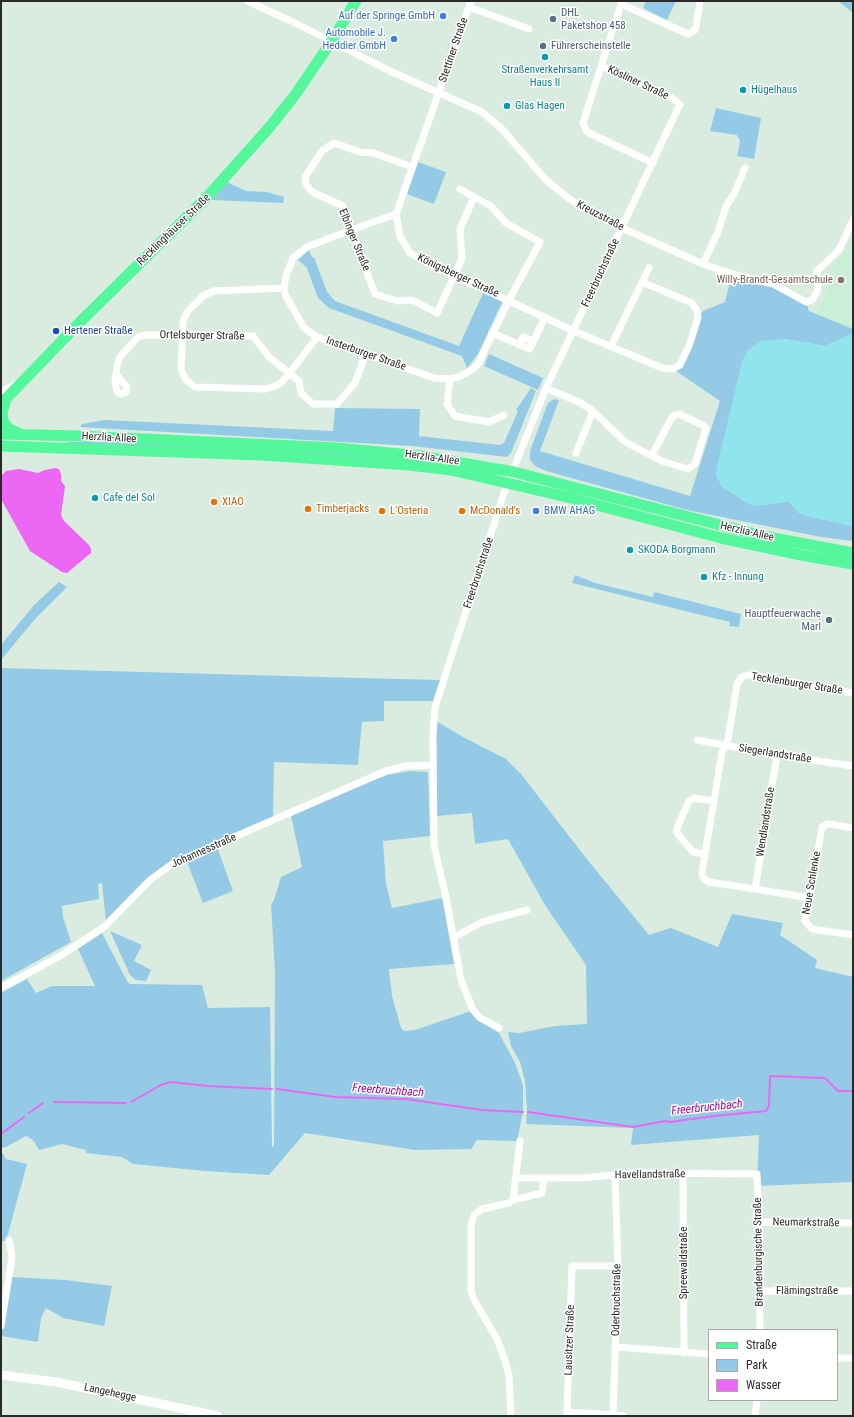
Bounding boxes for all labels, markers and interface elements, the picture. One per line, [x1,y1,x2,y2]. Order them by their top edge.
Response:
place label: DHL Paketshop 458 [561,6,626,32]
place label: Auf der Springe GmbH [338,9,435,23]
marker: Auf der Springe GmbH [438,11,448,21]
marker: DHL Paketshop 458 [548,14,558,24]
street label: Stettiner Straße [437,16,471,84]
place label: Automobile J. Heddier GmbH [323,26,386,52]
marker: Automobile J. Heddier GmbH [389,34,399,44]
place label: Führerscheinstelle [551,39,631,53]
marker: Führerscheinstelle [538,41,548,51]
marker: Straßenverkehrsamt Haus II [540,52,550,62]
place label: Straßenverkehrsamt Haus II [501,63,589,89]
street label: Kösliner Straße [605,63,671,103]
place label: Hügelhaus [751,83,797,97]
marker: Hügelhaus [738,85,748,95]
place label: Glas Hagen [515,99,565,113]
marker: Glas Hagen [502,101,512,111]
street label: Recklinghäuser Straße [135,192,213,268]
street label: Kreuzstraße [574,198,626,234]
street label: Elbinger Straße [336,207,372,273]
street label: Freerbruchstraße [579,237,623,309]
street label: Königsberger Straße [415,251,501,301]
place label: Willy-Brandt-Gesamtschule [717,273,833,287]
marker: Willy-Brandt-Gesamtschule [836,275,846,285]
place label: Hertener Straße [64,324,133,338]
marker: Hertener Straße [51,326,61,336]
street label: Ortelsburger Straße [159,329,245,343]
street label: Insterburger Straße [324,334,408,374]
street label: Herzlia-Allee [81,430,137,446]
street label: Herzlia-Allee [404,448,460,468]
place label: Cafe del Sol [103,491,155,505]
marker: Cafe del Sol [90,493,100,503]
place label: XIAO [222,495,244,509]
marker: XIAO [209,497,219,507]
place label: Timberjacks [316,502,369,516]
marker: Timberjacks [303,504,313,514]
place label: L'Osteria [390,504,428,518]
place label: McDonald's [470,504,520,518]
place label: BMW AHAG [544,504,595,518]
marker: L'Osteria [377,506,387,516]
marker: McDonald's [457,506,467,516]
marker: BMW AHAG [531,506,541,516]
street label: Herzlia-Allee [719,519,775,545]
street label: Freerbruchstraße [461,536,497,610]
place label: SKODA Borgmann [638,543,716,557]
marker: SKODA Borgmann [625,545,635,555]
place label: Kfz - Innung [712,570,764,584]
marker: Kfz - Innung [699,572,709,582]
place label: Hauptfeuerwache Marl [745,607,821,633]
marker: Hauptfeuerwache Marl [824,615,834,625]
street label: Tecklenburger Straße [750,670,844,698]
street label: Siegerlandstraße [738,742,812,766]
street label: Wendlandstraße [754,786,778,858]
street label: Johannesstraße [169,831,239,871]
street label: Neue Schlenke [800,850,824,916]
water label: Freerbruchbach [352,1081,424,1101]
water label: Freerbruchbach [671,1097,743,1119]
street label: Havellandstraße [615,1168,685,1182]
street label: Brandenburgische Straße [751,1197,767,1307]
street label: Neumarkstraße [773,1216,839,1230]
street label: Spreewaldstraße [677,1227,691,1299]
street label: Oderbruchstraße [610,1264,624,1336]
street label: Flämingstraße [776,1284,838,1298]
street label: Lausitzer Straße [562,1304,578,1376]
legend [708,1329,838,1401]
text: Straße [746,1338,777,1352]
text: Park [746,1358,767,1372]
text: Wasser [746,1378,781,1392]
street label: Langehegge [83,1381,137,1405]

